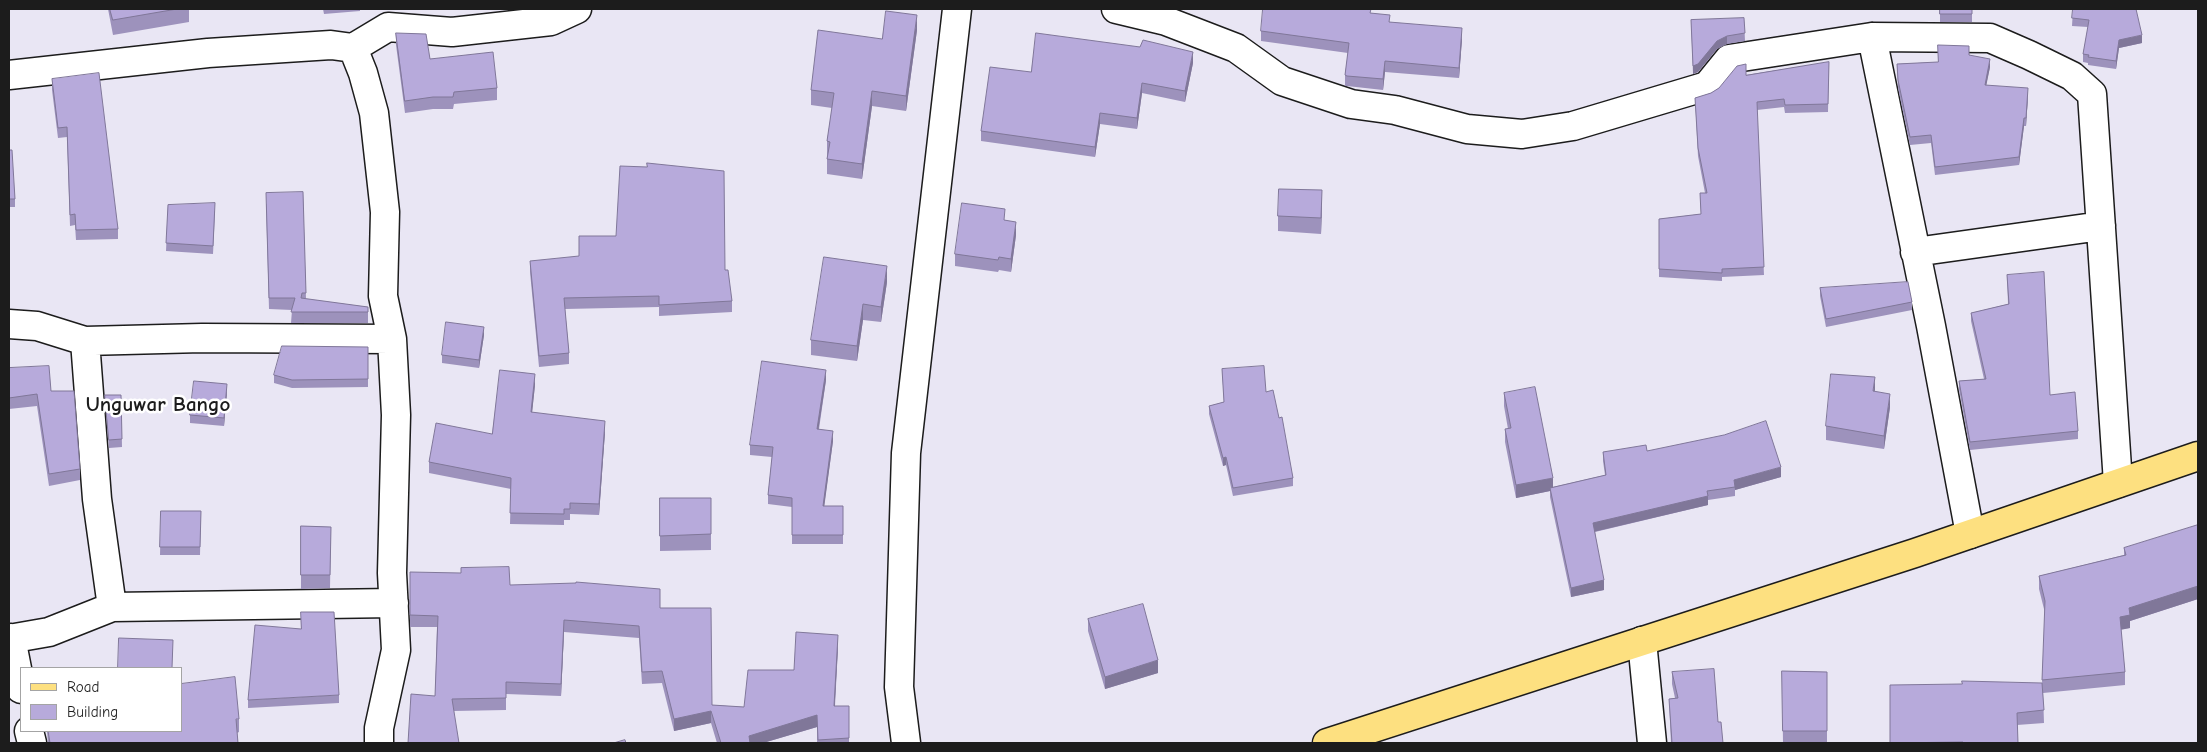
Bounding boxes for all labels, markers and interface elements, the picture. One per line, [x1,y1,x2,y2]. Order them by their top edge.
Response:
district label: Unguwar Bango [86,392,230,418]
legend [20,667,182,732]
text: Road [67,678,99,696]
text: Building [67,703,118,721]

